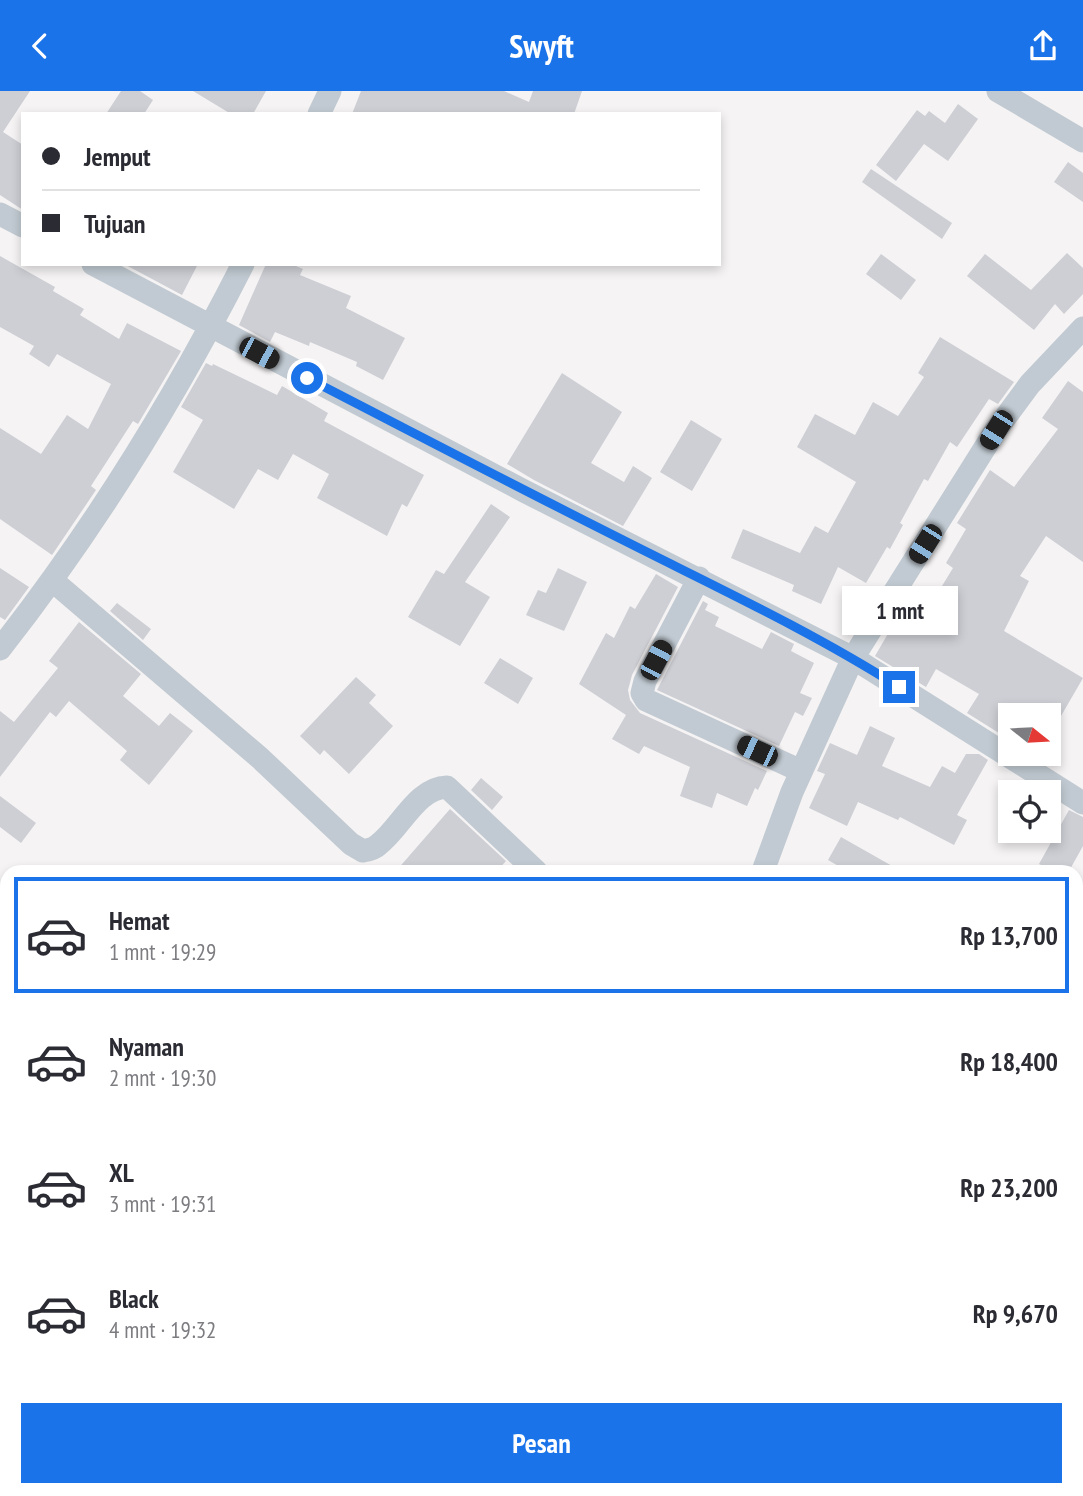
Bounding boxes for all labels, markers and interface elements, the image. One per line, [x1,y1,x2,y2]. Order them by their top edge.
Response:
text: Swyft [509,25,574,67]
icon: back [21,27,59,65]
icon: share [1024,27,1062,65]
text: Jemput [84,140,151,173]
text: Tujuan [84,207,146,240]
car [236,334,283,372]
route start [291,362,323,394]
car [976,407,1017,453]
car [905,521,946,567]
callout: 1 mnt [841,585,957,635]
text: 1 mnt [876,596,924,625]
car [637,637,676,683]
route end [883,671,915,703]
north arrow [998,703,1060,767]
map controls [998,703,1061,843]
car [734,733,781,769]
button: locate [998,780,1061,843]
icon: car [25,904,88,967]
text: Hemat [109,904,170,937]
text: Rp 13,700 [960,919,1058,952]
text: 1 mnt · 19:29 [109,937,216,966]
icon: car [25,1030,88,1093]
text: Nyaman [109,1030,184,1063]
text: Rp 18,400 [960,1045,1058,1078]
text: 2 mnt · 19:30 [109,1063,216,1092]
icon: car [25,1156,88,1219]
text: XL [109,1156,134,1189]
text: Rp 23,200 [960,1171,1058,1204]
text: 3 mnt · 19:31 [109,1189,216,1218]
icon: car [25,1282,88,1345]
text: Black [109,1282,159,1315]
text: Rp 9,670 [973,1297,1058,1330]
text: 4 mnt · 19:32 [109,1315,216,1344]
button: Pesan [21,1403,1062,1483]

